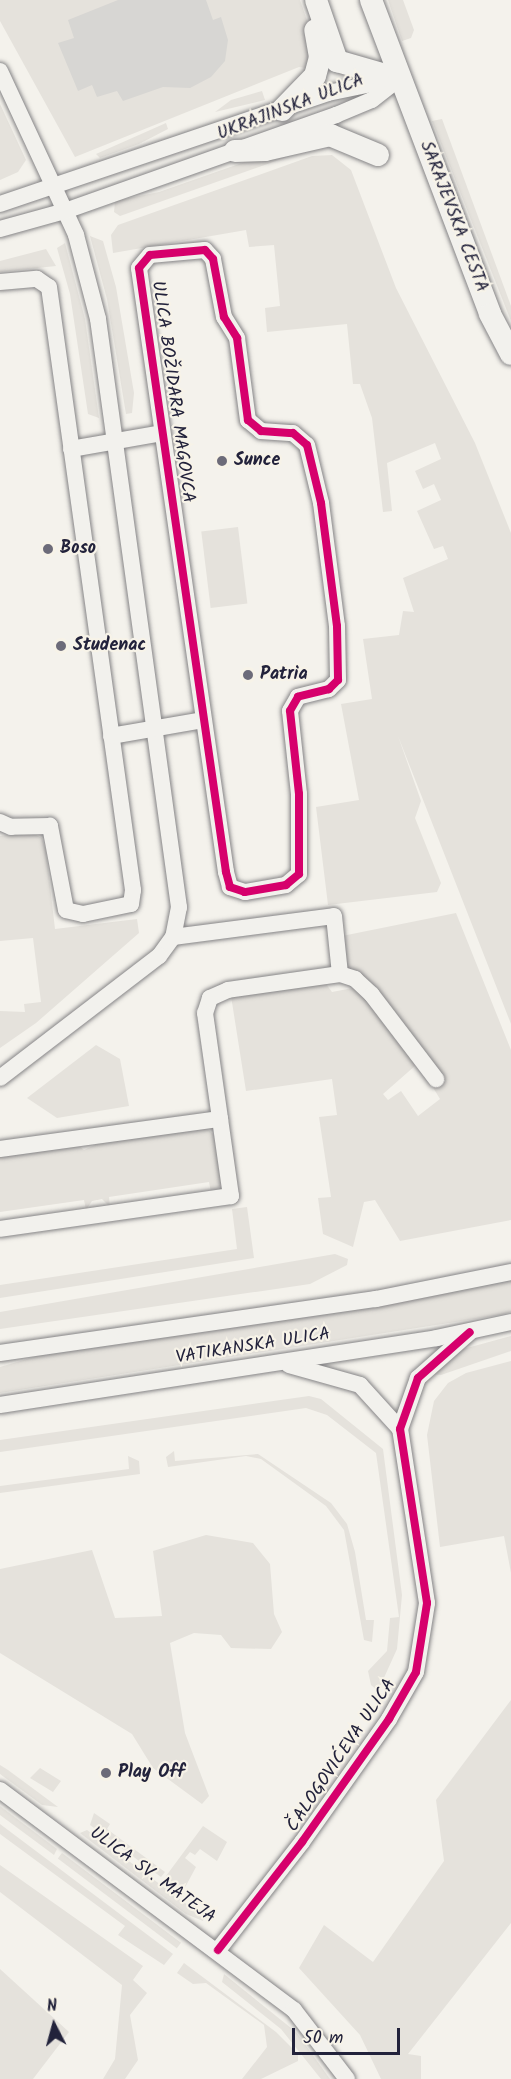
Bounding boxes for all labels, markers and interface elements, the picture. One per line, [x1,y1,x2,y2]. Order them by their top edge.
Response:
street label: UKRAJINSKA ULICA [215,70,367,146]
street label: SARAJEVSKA CESTA [414,138,492,296]
street label: ULICA BOŽIDARA MAGOVCA [146,280,198,504]
place label: Sunce [234,450,280,472]
marker: Sunce [215,454,229,468]
place label: Boso [60,538,96,560]
marker: Boso [41,542,55,556]
place label: Studenac [73,635,146,657]
marker: Studenac [54,639,68,653]
place label: Patria [260,664,308,686]
marker: Patria [241,668,255,682]
street label: VATIKANSKA ULICA [174,1324,332,1370]
street label: ČALOGOVIĆEVA ULICA [283,1675,401,1837]
place label: Play Off [118,1762,185,1784]
marker: Play Off [99,1766,113,1780]
street label: ULICA SV. MATEJA [85,1823,219,1929]
text: N [46,1994,58,2020]
north arrow [24,1995,84,2055]
scale bar [295,2016,403,2054]
text: 50 m [303,2024,343,2053]

